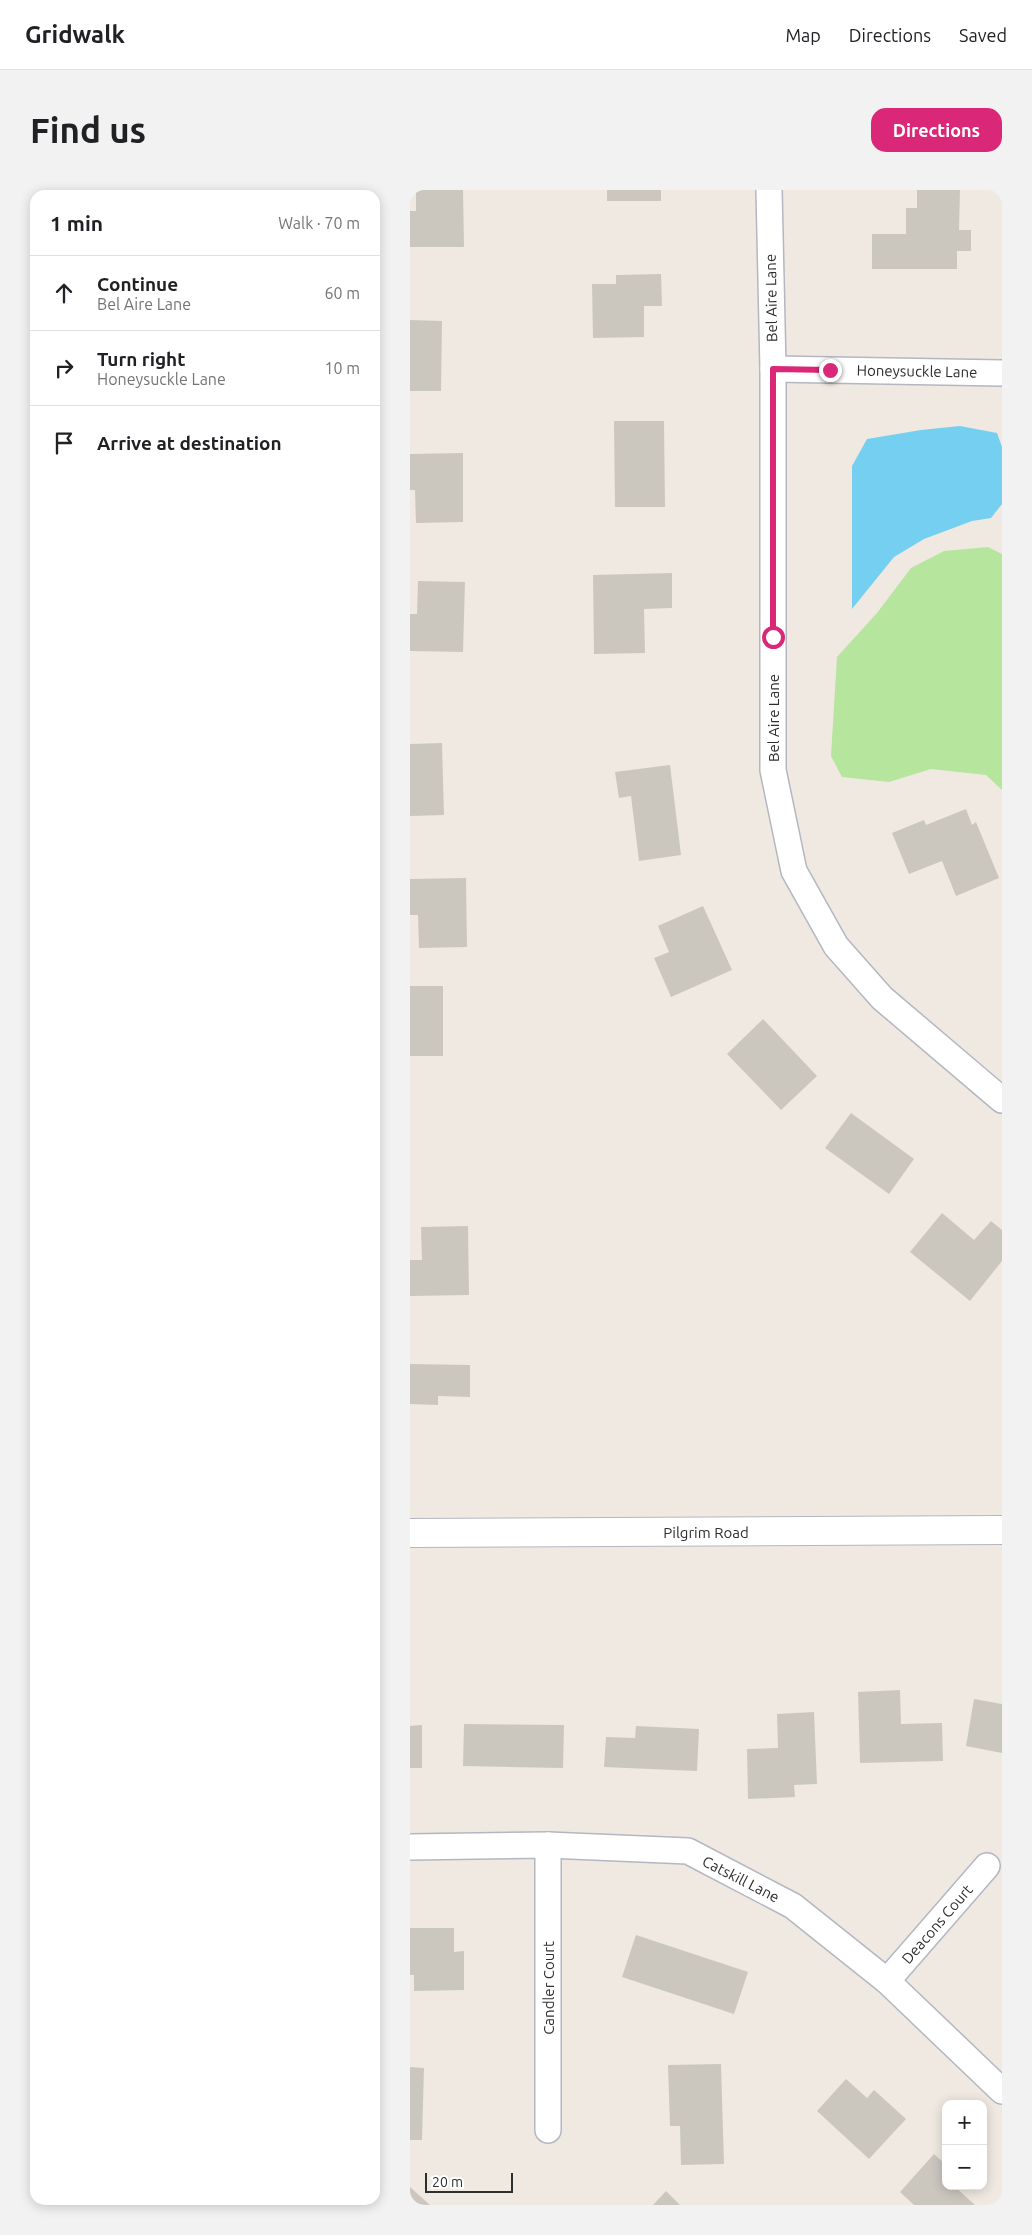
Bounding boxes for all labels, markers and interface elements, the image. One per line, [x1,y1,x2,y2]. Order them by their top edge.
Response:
text: Gridwalk [25,21,125,48]
text: Map [785,25,821,45]
text: Directions [849,25,931,45]
text: Saved [959,25,1007,45]
button: Directions [871,108,1002,152]
text: Find us [30,110,146,150]
text: 1 min [50,211,103,235]
text: Walk · 70 m [278,214,360,232]
street label: Bel Aire Lane [762,254,780,342]
text: Continue [97,273,178,295]
icon: ahead [50,279,78,307]
text: 60 m [324,284,360,302]
text: Bel Aire Lane [97,295,191,313]
text: Turn right [97,348,185,370]
icon: right [50,354,78,382]
text: 10 m [324,359,360,377]
route end [819,359,842,382]
street label: Honeysuckle Lane [856,361,978,381]
text: Honeysuckle Lane [97,370,226,388]
icon: arrive [50,429,78,457]
text: Arrive at destination [97,432,282,454]
route start [762,626,785,649]
street label: Bel Aire Lane [765,674,782,762]
street label: Pilgrim Road [663,1524,749,1541]
street label: Catskill Lane [700,1852,782,1906]
street label: Deacons Court [898,1881,976,1967]
street label: Candler Court [540,1941,557,2035]
map controls [942,2100,987,2190]
button: + [942,2100,987,2145]
button: − [942,2145,987,2190]
scale bar [425,2170,512,2193]
text: 20 m [432,2174,463,2190]

